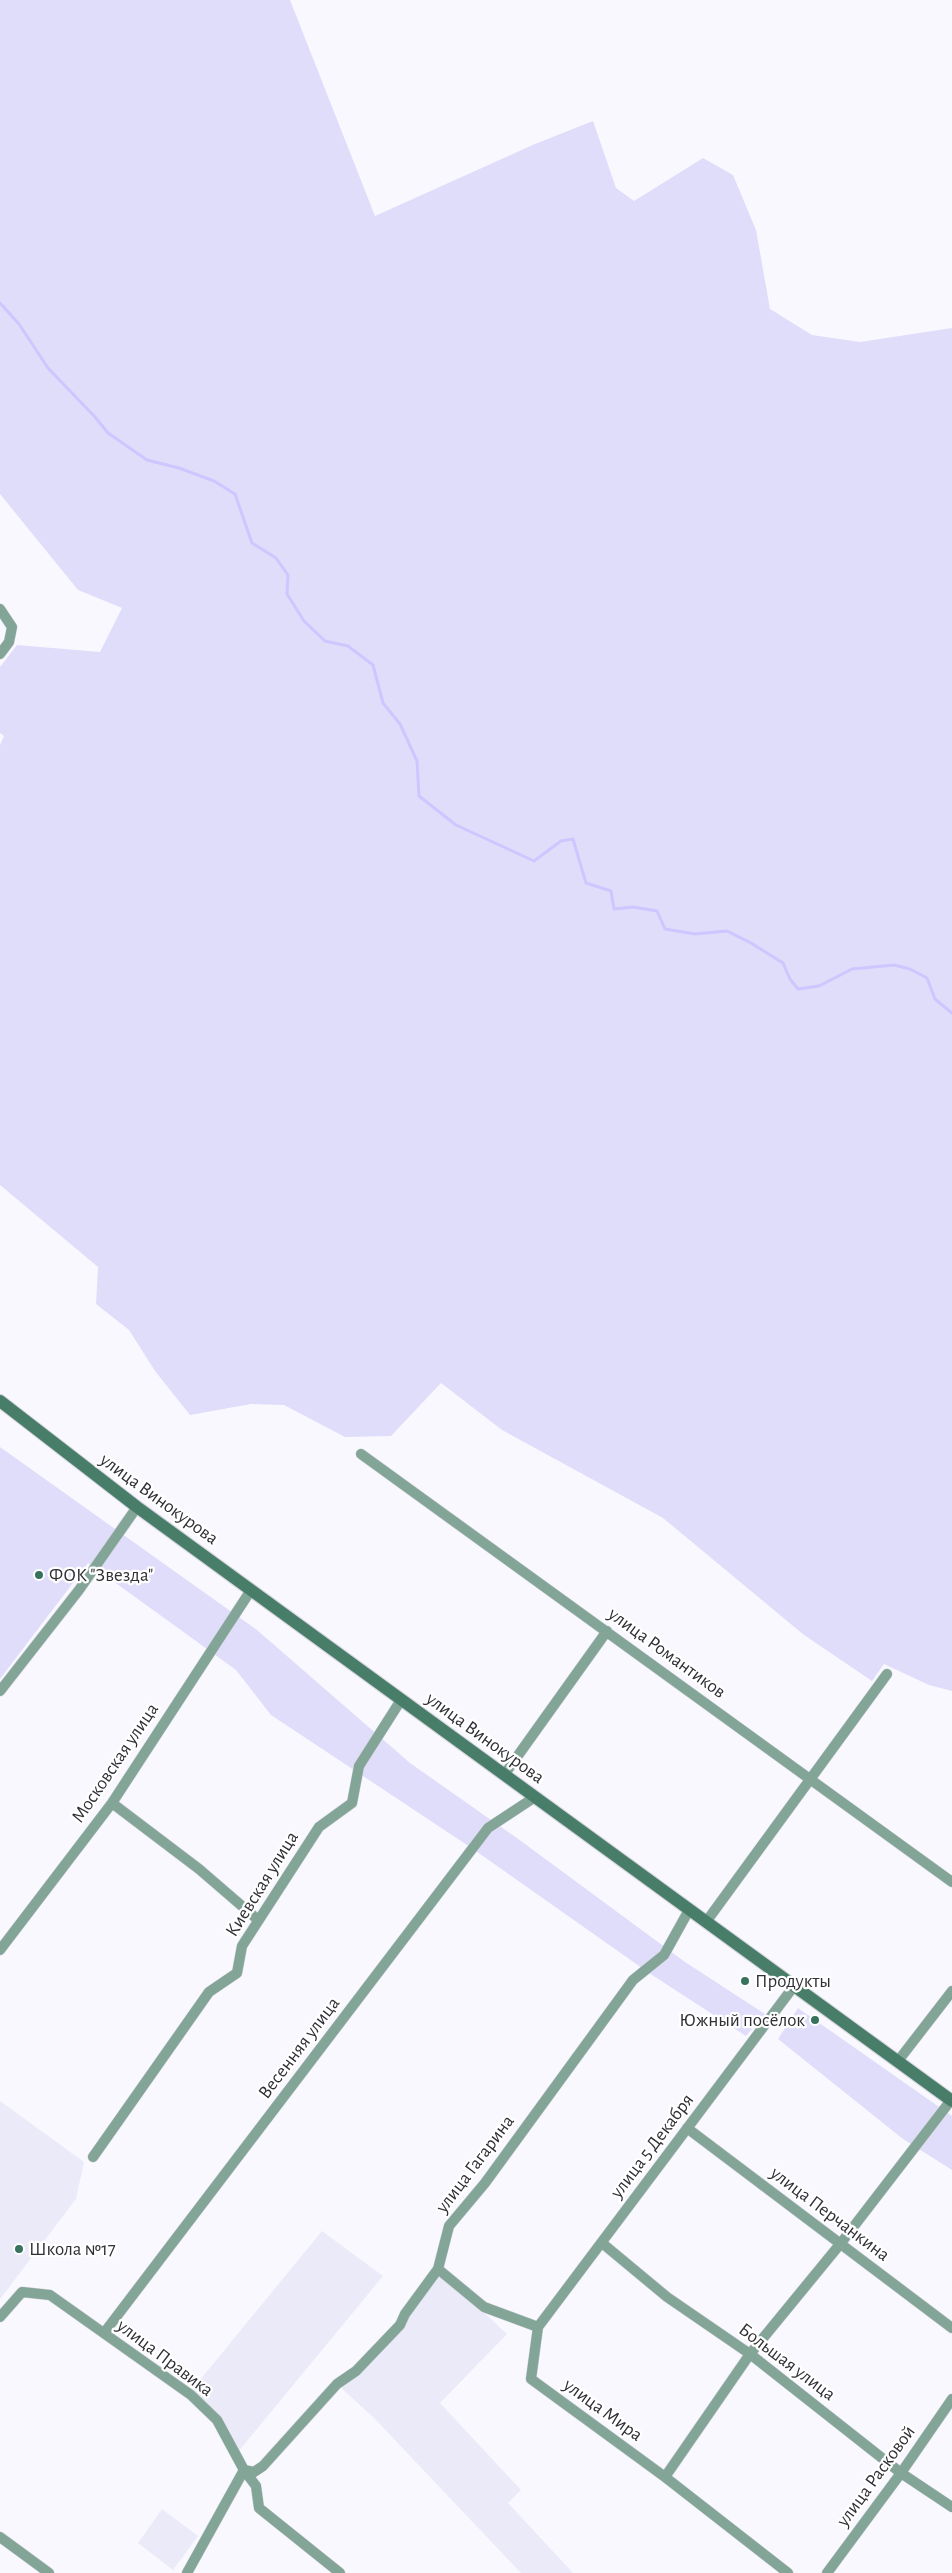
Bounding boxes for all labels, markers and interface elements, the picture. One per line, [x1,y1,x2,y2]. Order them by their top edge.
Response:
street label: улица Винокурова [95,1448,223,1550]
place label: ФОК "Звезда" [49,1564,153,1586]
marker: ФОК "Звезда" [33,1569,45,1581]
street label: улица Романтиков [604,1603,730,1703]
street label: улица Винокурова [421,1687,549,1789]
street label: Московская улица [66,1699,164,1827]
street label: Киевская улица [221,1827,303,1941]
place label: Продукты [755,1970,831,1992]
marker: Продукты [739,1975,751,1987]
street label: Весенняя улица [253,1993,345,2103]
place label: Южный посёлок [679,2009,805,2031]
marker: Южный посёлок [809,2014,821,2026]
street label: улица 5 Декабря [605,2089,699,2203]
street label: улица Гагарина [431,2110,519,2218]
street label: улица Перчанкина [766,2162,894,2266]
place label: Школа №17 [29,2238,116,2260]
marker: Школа №17 [13,2243,25,2255]
street label: улица Правика [112,2314,218,2402]
street label: Большая улица [734,2318,840,2406]
street label: улица Мира [559,2374,647,2446]
street label: улица Расковой [832,2421,920,2531]

